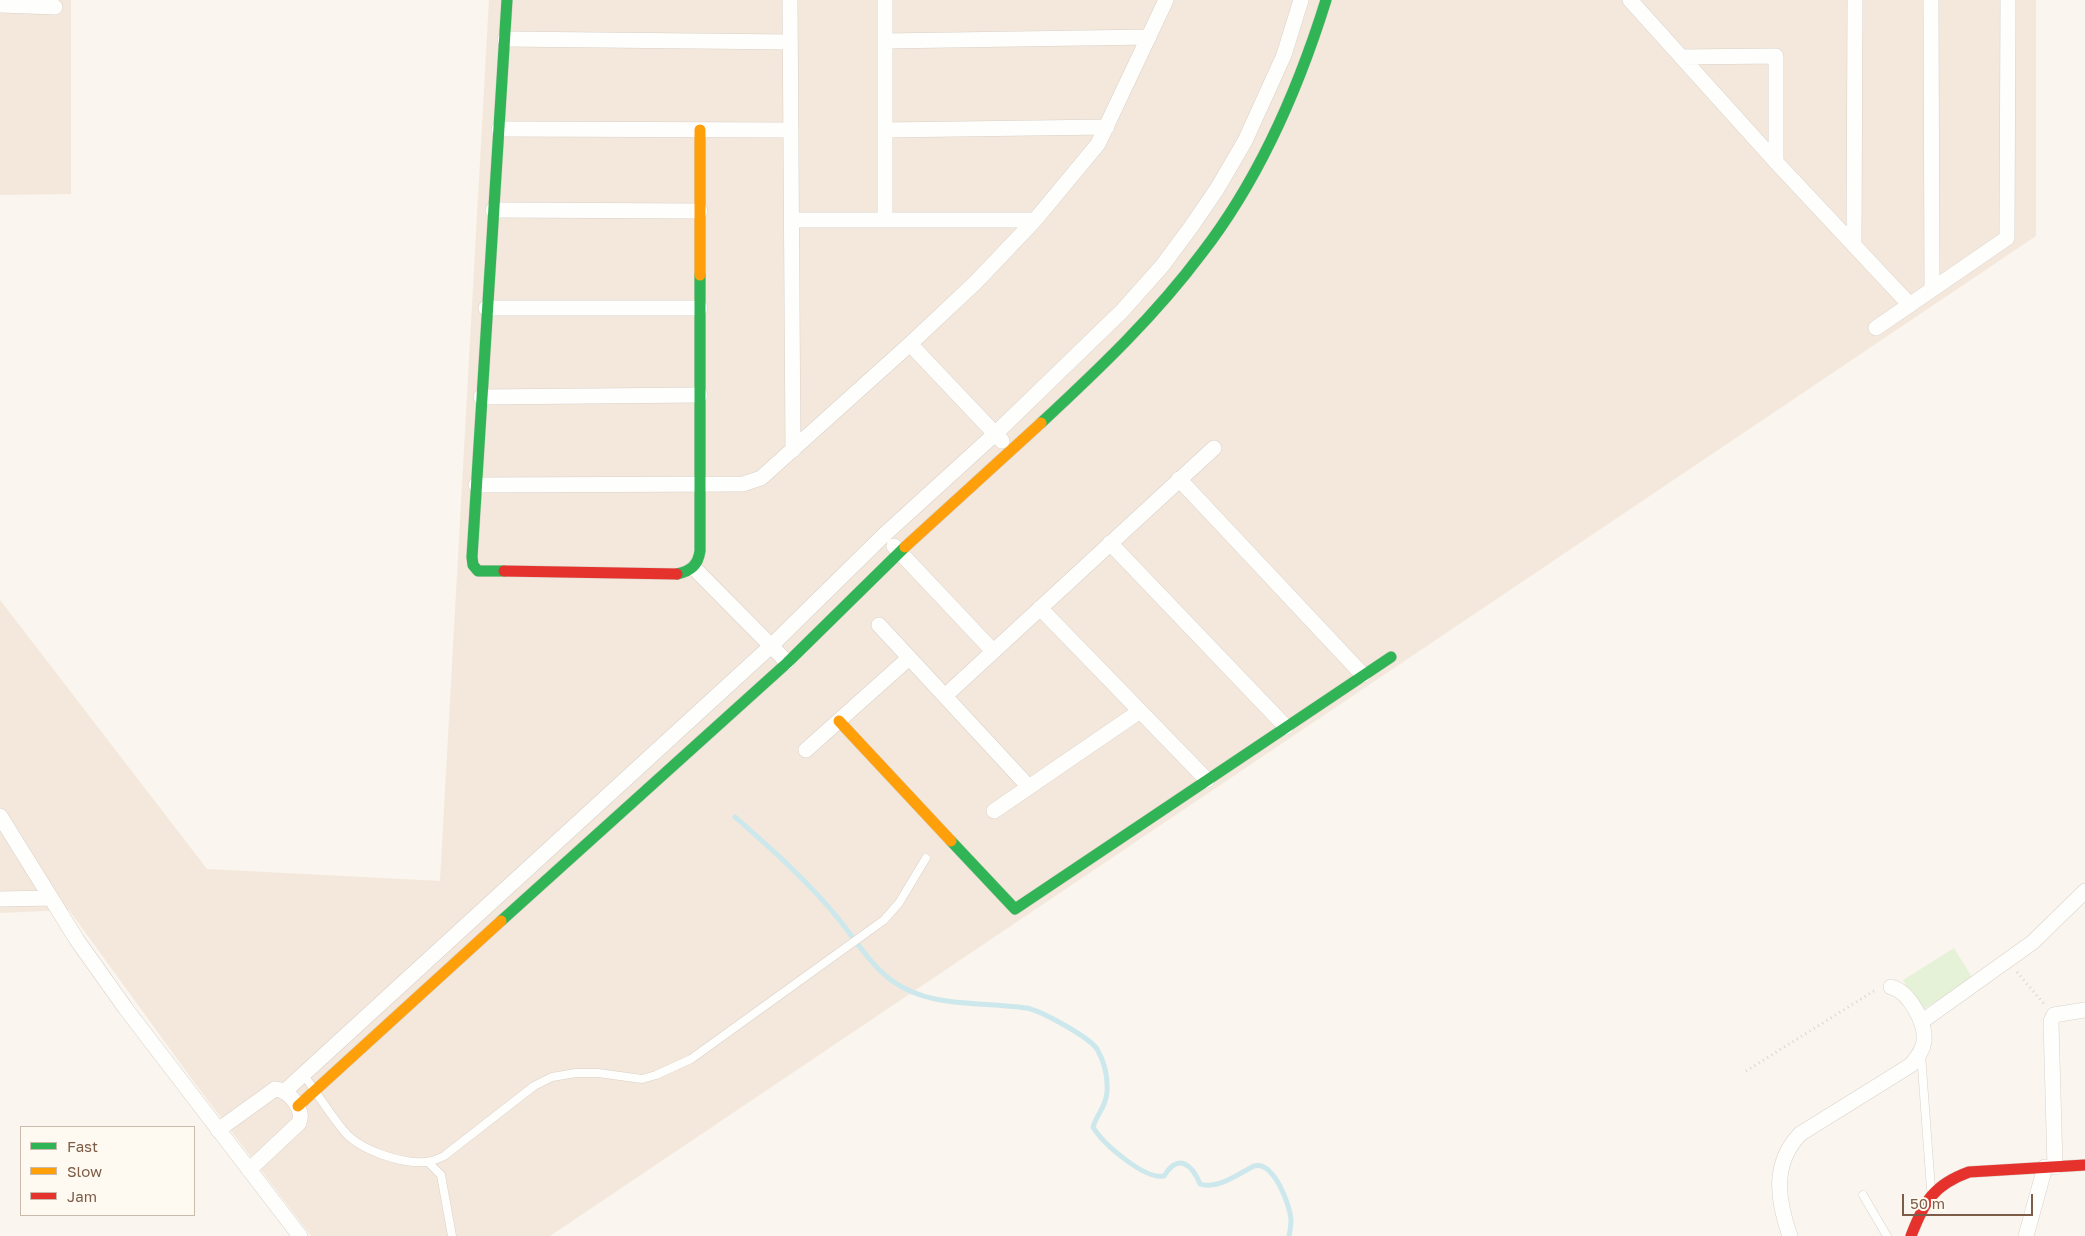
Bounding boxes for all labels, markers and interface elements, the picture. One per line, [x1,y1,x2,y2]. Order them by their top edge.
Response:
legend [20,1126,195,1216]
text: Fast [67,1137,98,1155]
text: Slow [67,1162,102,1180]
scale bar [1905,1184,2036,1216]
text: Jam [67,1187,97,1205]
text: 50 m [1910,1194,1945,1212]

